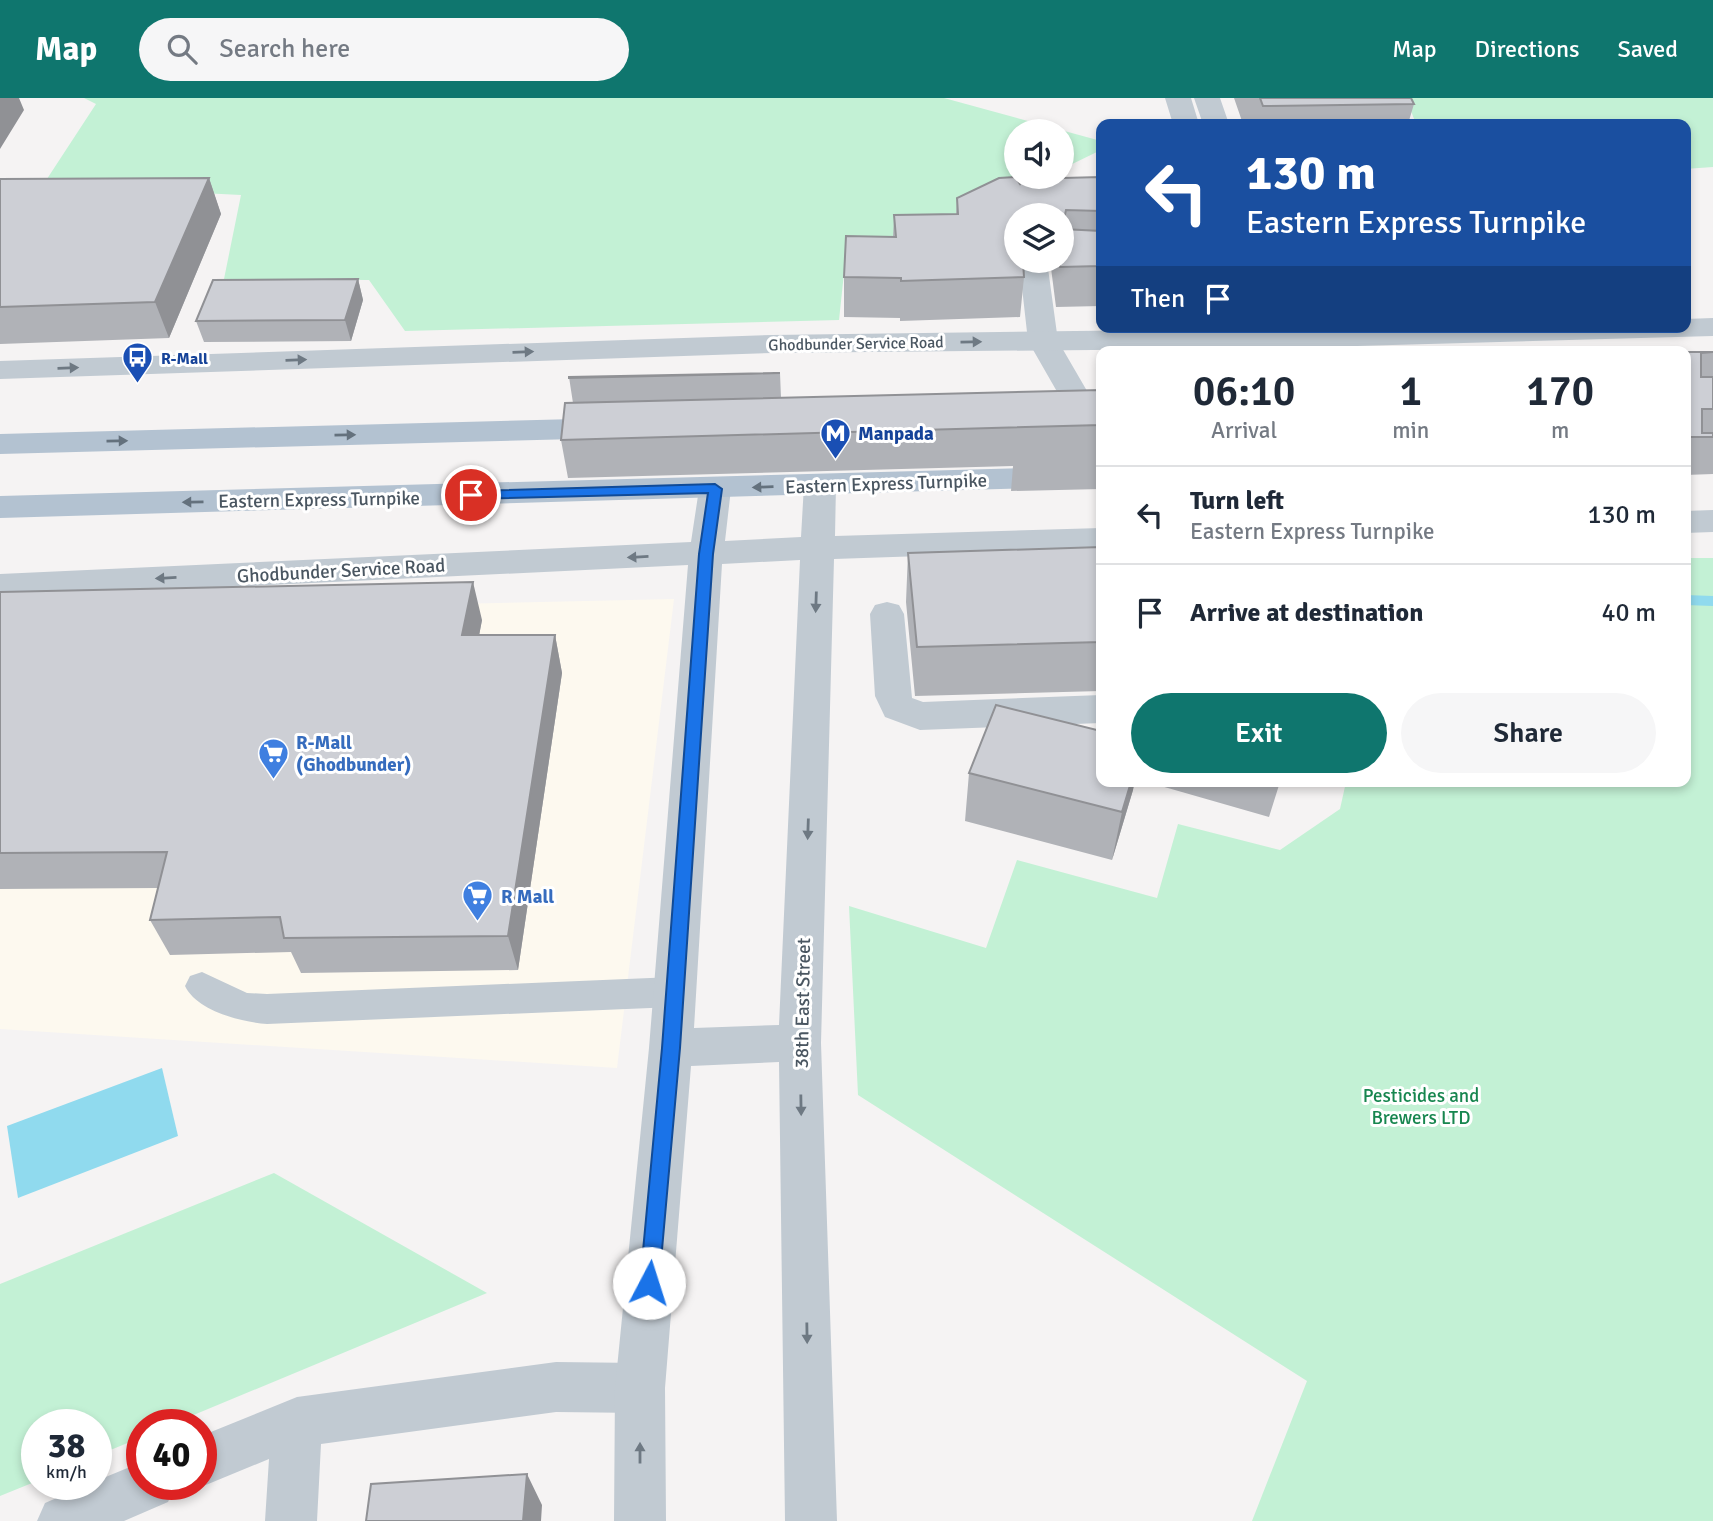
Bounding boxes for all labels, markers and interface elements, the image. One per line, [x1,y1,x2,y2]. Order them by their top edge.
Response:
search box [139,18,629,81]
text: Map [35,29,97,70]
icon: search [163,30,201,68]
text: Search here [219,33,350,65]
text: Map [1392,34,1437,64]
text: Directions [1475,34,1580,64]
text: Saved [1618,34,1678,64]
map controls [1004,119,1074,273]
button: sound [1004,119,1074,189]
text: 130 m [1246,143,1376,203]
icon: left [1131,147,1222,238]
button: layers [1004,203,1074,273]
text: Eastern Express Turnpike [1246,203,1586,242]
icon: arrive [1199,280,1237,318]
text: Then [1131,283,1185,315]
street label: Ghodbunder Service Road [768,332,944,356]
one-way arrow [960,336,982,348]
bus stop icon: R-Mall [121,341,155,385]
one-way arrow [512,347,534,358]
place label: R-Mall [161,349,208,369]
one-way arrow [285,355,307,366]
one-way arrow [57,362,79,374]
text: 06:10 [1193,366,1295,417]
text: 1 [1399,366,1422,417]
text: 170 [1526,366,1594,417]
metro station icon: Manpada [818,416,852,460]
text: Arrival [1211,416,1277,445]
text: min [1392,416,1429,445]
text: m [1551,416,1569,445]
place label: Manpada [858,422,934,446]
one-way arrow [334,429,356,441]
one-way arrow [106,435,128,446]
pin [441,465,501,525]
street label: Eastern Express Turnpike [785,468,987,500]
icon: arrive [452,476,490,514]
one-way arrow [752,481,774,492]
text: Turn left [1190,485,1284,517]
street label: Eastern Express Turnpike [218,486,420,514]
one-way arrow [182,496,204,508]
icon: left [1131,496,1169,534]
text: 130 m [1587,499,1656,531]
text: Eastern Express Turnpike [1190,517,1435,546]
one-way arrow [626,551,648,562]
street label: Ghodbunder Service Road [236,554,446,588]
one-way arrow [154,573,176,584]
one-way arrow [811,591,822,613]
icon: arrive [1131,594,1169,632]
text: Arrive at destination [1190,597,1423,629]
text: 40 m [1601,597,1656,629]
button: Exit [1131,693,1387,773]
button: Share [1401,693,1656,773]
place label: R-Mall (Ghodbunder) [296,731,411,777]
supermarket icon: R-Mall (Ghodbunder) [256,736,290,780]
one-way arrow [802,818,813,840]
supermarket icon: R Mall [461,879,495,923]
place label: R Mall [501,885,554,909]
street label: 38th East Street [790,937,816,1069]
park label: Pesticides and Brewers LTD [1363,1084,1479,1130]
one-way arrow [796,1095,807,1117]
position arrow [612,1246,686,1320]
one-way arrow [801,1322,812,1344]
speed limit sign: 40 [126,1409,217,1500]
text: 38 [48,1424,85,1467]
one-way arrow [634,1442,646,1464]
text: km/h [46,1461,87,1483]

